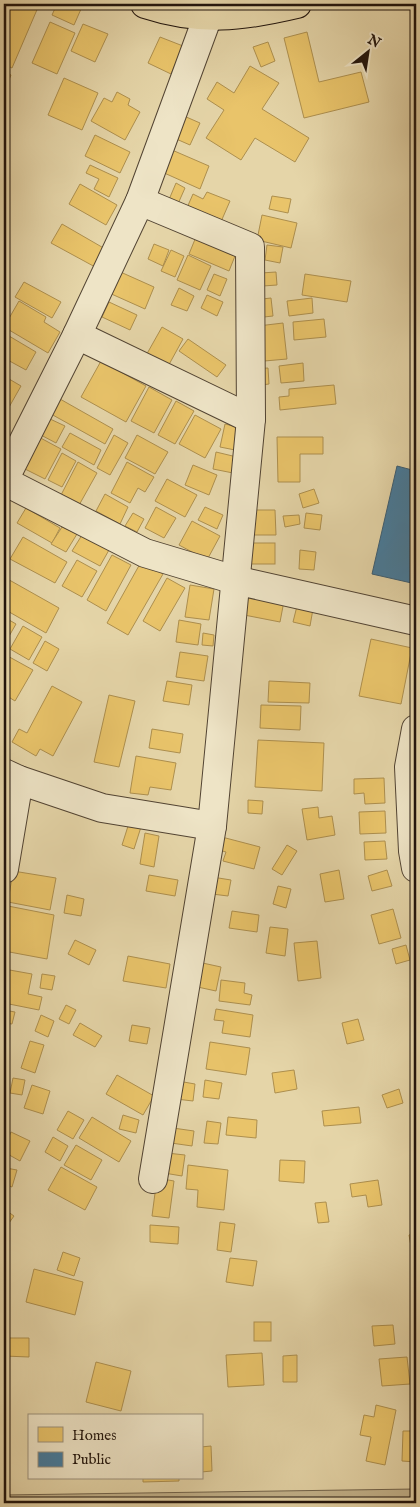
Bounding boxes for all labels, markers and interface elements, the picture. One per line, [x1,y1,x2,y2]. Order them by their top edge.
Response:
north arrow [342,28,392,78]
text: N [363,30,384,52]
legend [28,1414,202,1480]
text: Homes [72,1426,116,1445]
text: Public [72,1450,111,1469]

